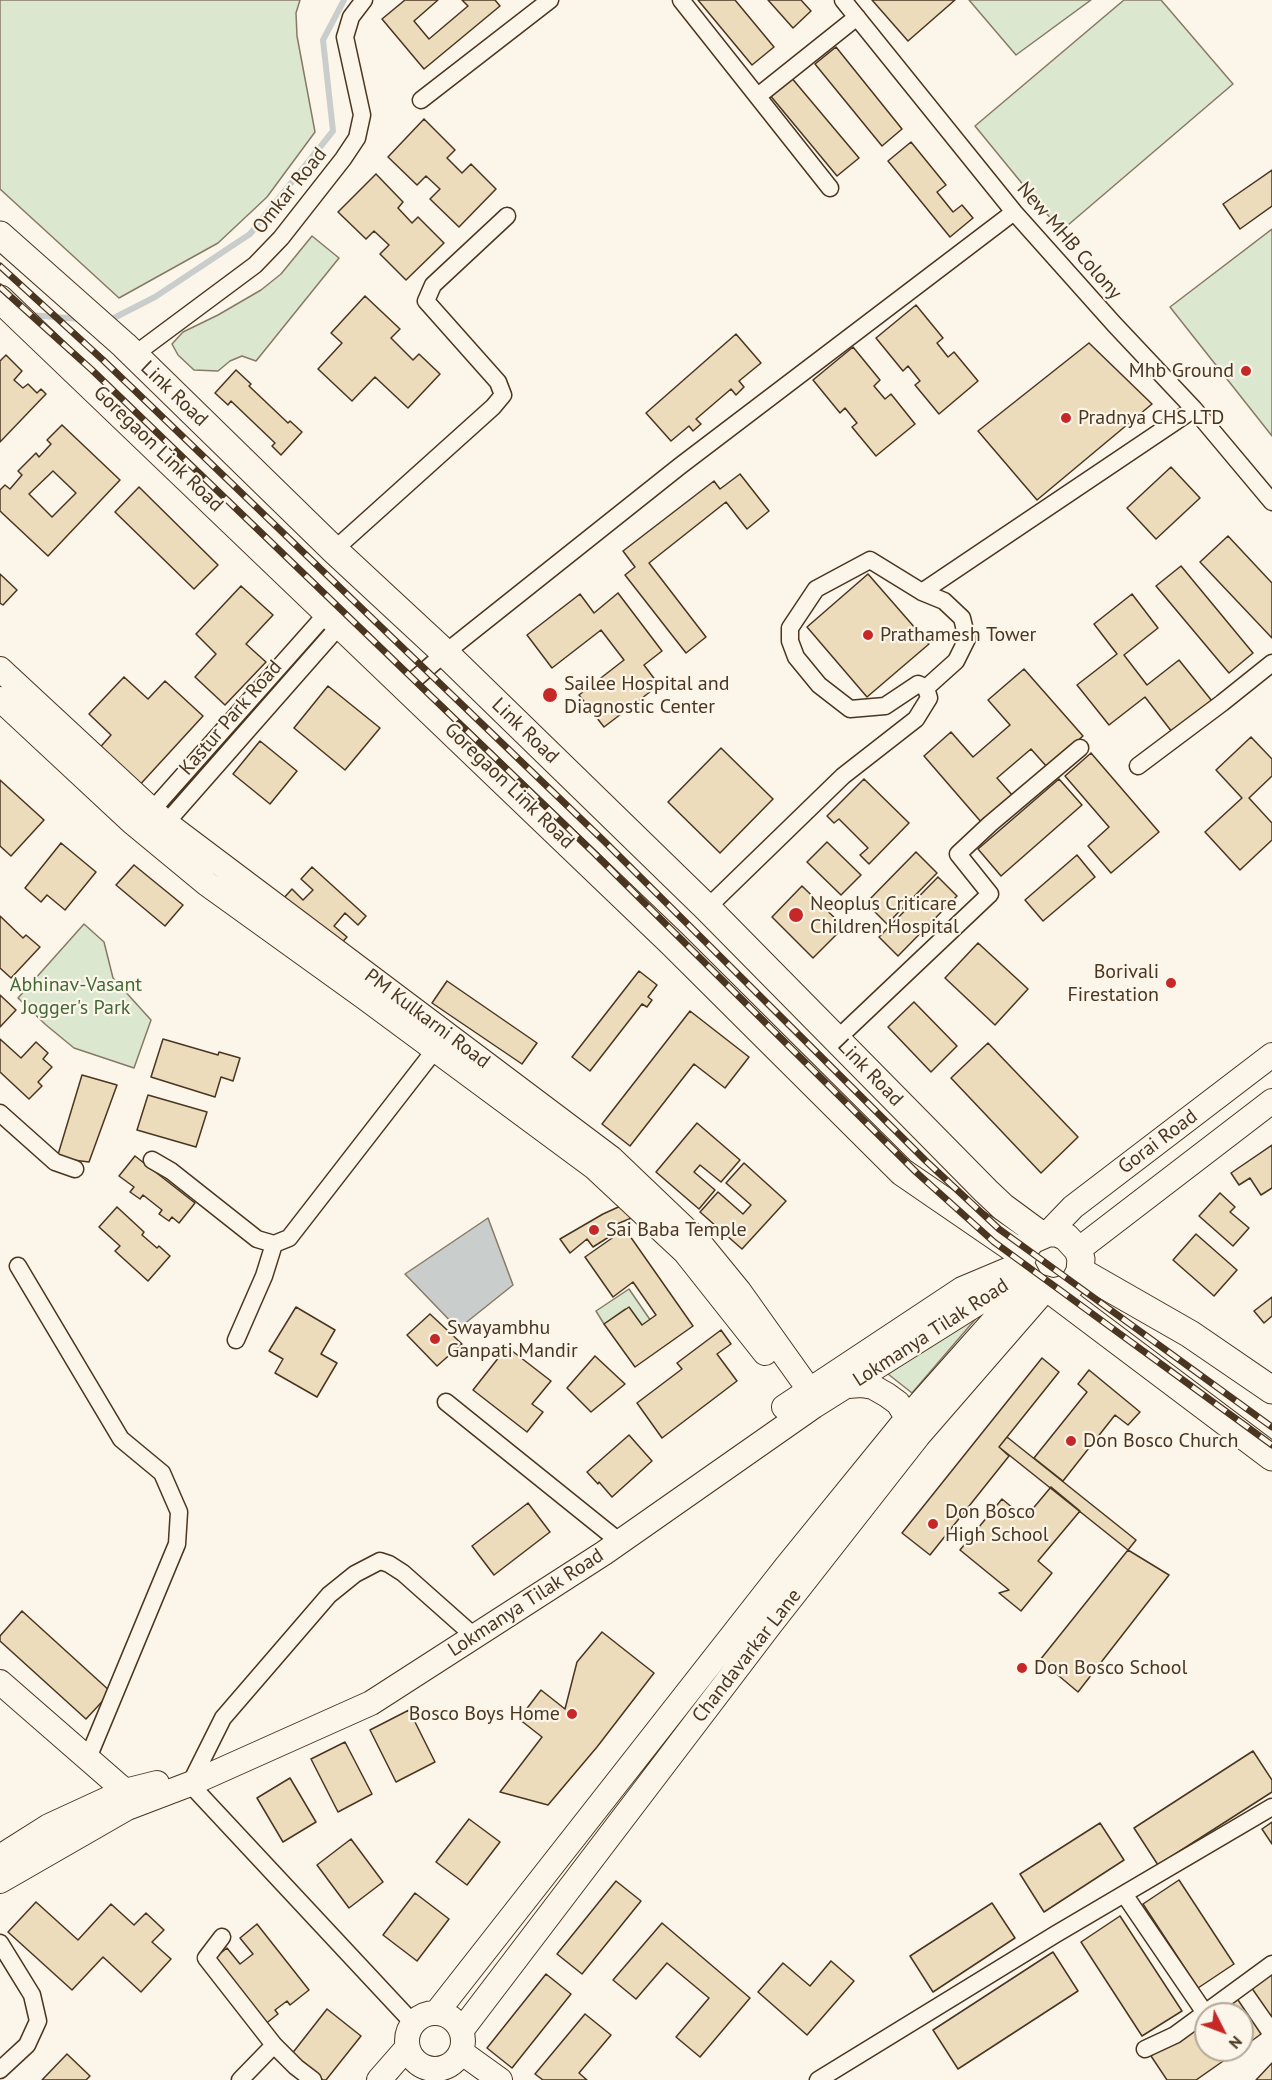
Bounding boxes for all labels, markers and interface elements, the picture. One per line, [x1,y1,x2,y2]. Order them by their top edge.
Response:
street label: Omkar Road [248,143,332,239]
street label: New MHB Colony [1011,177,1127,305]
street label: Link Road [135,356,213,432]
place label: Mhb Ground [1129,359,1234,383]
marker: Mhb Ground [1239,364,1253,378]
street label: Goregaon Link Road [88,381,228,517]
place label: Pradnya CHS LTD [1078,406,1224,430]
marker: Pradnya CHS LTD [1059,411,1073,425]
place label: Prathamesh Tower [880,623,1036,647]
marker: Prathamesh Tower [861,628,875,642]
street label: Kastur Park Road [175,656,287,780]
place label: Sailee Hospital and Diagnostic Center [564,672,729,719]
marker: Sailee Hospital and Diagnostic Center [541,686,559,704]
street label: Link Road [486,693,564,769]
street label: Goregaon Link Road [439,718,579,854]
place label: Neoplus Criticare Children Hospital [810,892,959,939]
marker: Neoplus Criticare Children Hospital [787,906,805,924]
place label: Borivali Firestation [1067,960,1159,1007]
street label: PM Kulkarni Road [360,964,494,1074]
park label: Abhinav-Vasant Jogger's Park [10,973,142,1020]
marker: Borivali Firestation [1164,976,1178,990]
street label: Link Road [832,1034,908,1112]
street label: Gorai Road [1114,1105,1202,1179]
place label: Sai Baba Temple [606,1218,747,1242]
marker: Sai Baba Temple [587,1223,601,1237]
street label: Lokmanya Tilak Road [849,1274,1013,1392]
place label: Swayambhu Ganpati Mandir [447,1316,578,1363]
marker: Swayambhu Ganpati Mandir [428,1332,442,1346]
place label: Don Bosco Church [1083,1429,1238,1453]
marker: Don Bosco Church [1064,1434,1078,1448]
place label: Don Bosco High School [945,1500,1049,1547]
marker: Don Bosco High School [926,1517,940,1531]
street label: Lokmanya Tilak Road [444,1544,608,1662]
street label: Chandavarkar Lane [687,1584,807,1728]
place label: Don Bosco School [1034,1656,1187,1680]
marker: Don Bosco School [1015,1661,1029,1675]
place label: Bosco Boys Home [409,1702,560,1726]
marker: Bosco Boys Home [565,1707,579,1721]
north arrow [1194,2002,1254,2062]
text: N [1225,2032,1247,2053]

